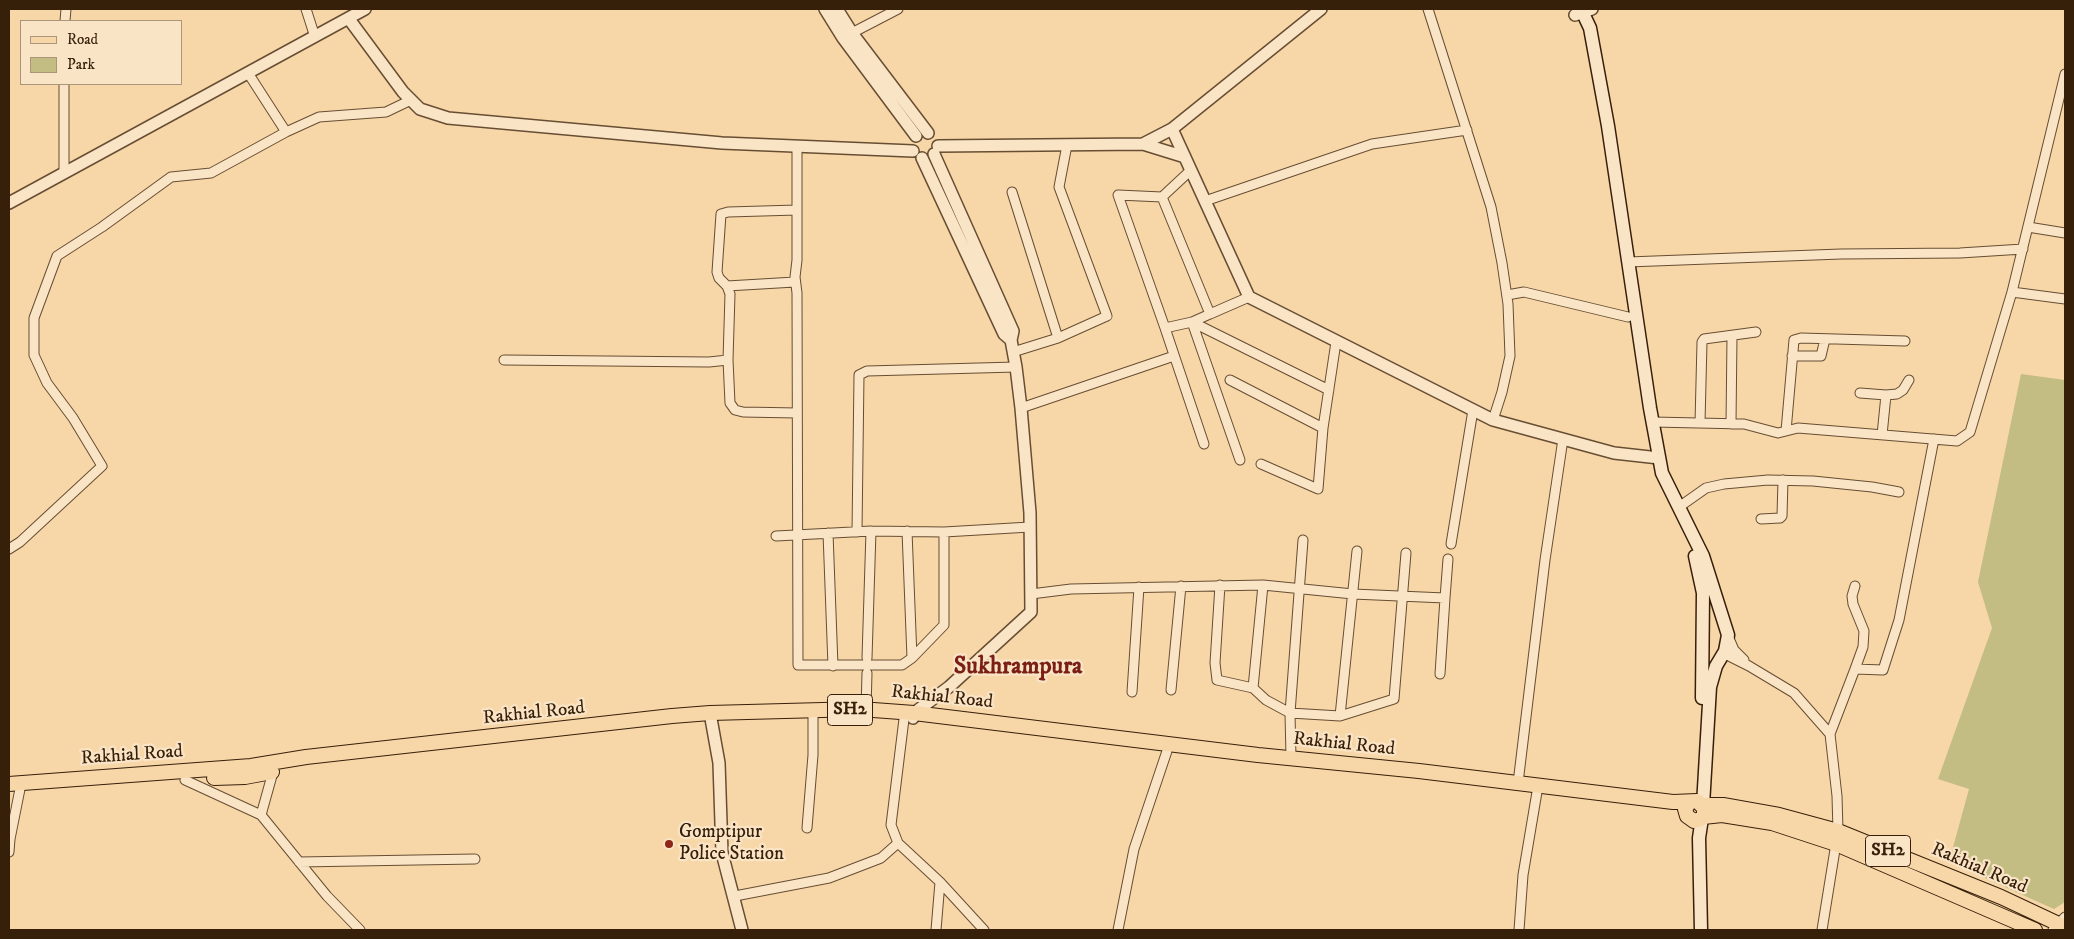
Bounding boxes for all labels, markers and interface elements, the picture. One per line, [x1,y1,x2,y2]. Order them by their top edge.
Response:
legend [20,20,182,85]
text: Road [67,30,98,49]
text: Park [67,55,95,74]
district label: Sukhrampura [954,654,1082,682]
street label: Rakhial Road [890,681,994,715]
road number: SH2 [828,694,872,726]
street label: Rakhial Road [482,697,586,731]
street label: Rakhial Road [1292,728,1396,762]
street label: Rakhial Road [80,741,184,771]
place label: Gomptipur Police Station [679,822,784,866]
road number: SH2 [1866,836,1910,866]
marker: Gomptipur Police Station [663,838,675,850]
street label: Rakhial Road [1928,839,2030,899]

